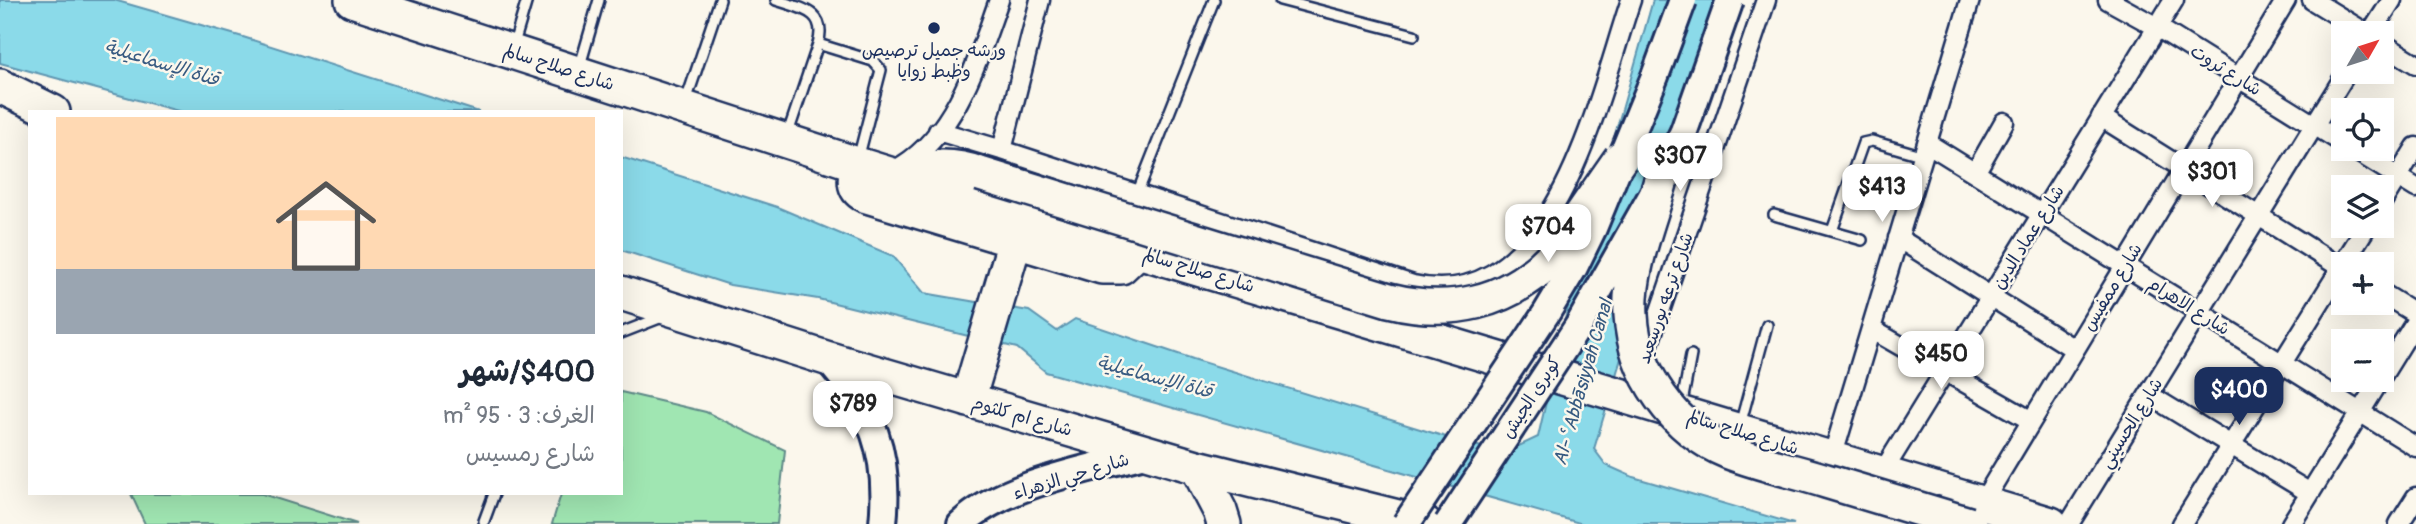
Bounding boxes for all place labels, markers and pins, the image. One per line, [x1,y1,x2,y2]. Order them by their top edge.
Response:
marker: ورشه جميل ترصيص وظبط زوايا [926,20,942,36]
place label: ورشه جميل ترصيص وظبط زوايا [862,39,1006,83]
pin: $307 [1639,134,1721,193]
pin: $301 [2171,150,2253,209]
pin: $413 [1841,164,1923,224]
pin: $704 [1507,204,1589,264]
pin: $450 [1900,332,1982,391]
pin: $400 [2198,368,2280,427]
pin: $789 [812,382,894,441]

